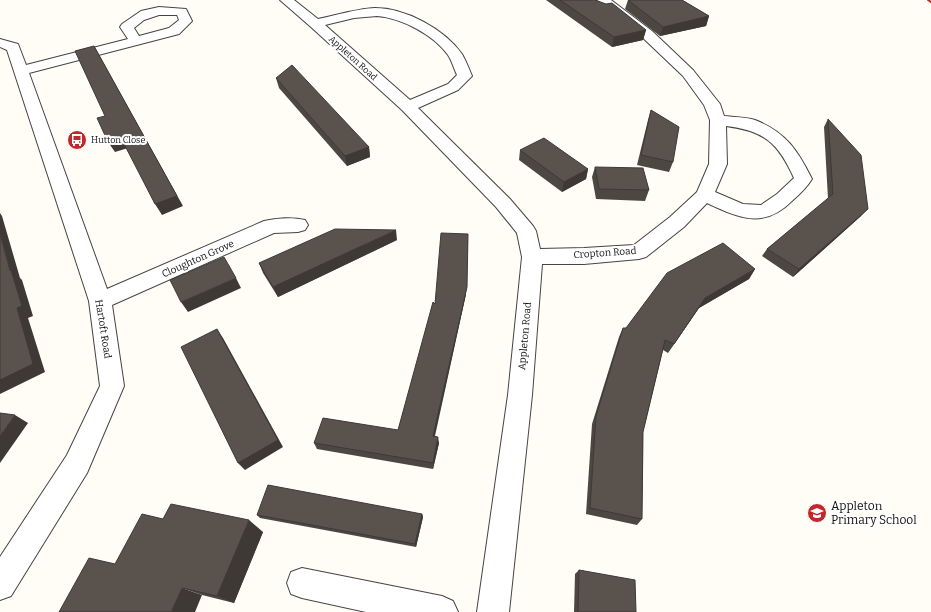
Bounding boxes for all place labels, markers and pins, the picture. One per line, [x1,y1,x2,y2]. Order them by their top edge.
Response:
bus stop icon: Hutton Close [66,129,88,151]
place label: Hutton Close [91,135,145,145]
place label: Appleton Primary School [831,499,917,527]
school or university icon: Appleton Primary School [806,502,828,524]

